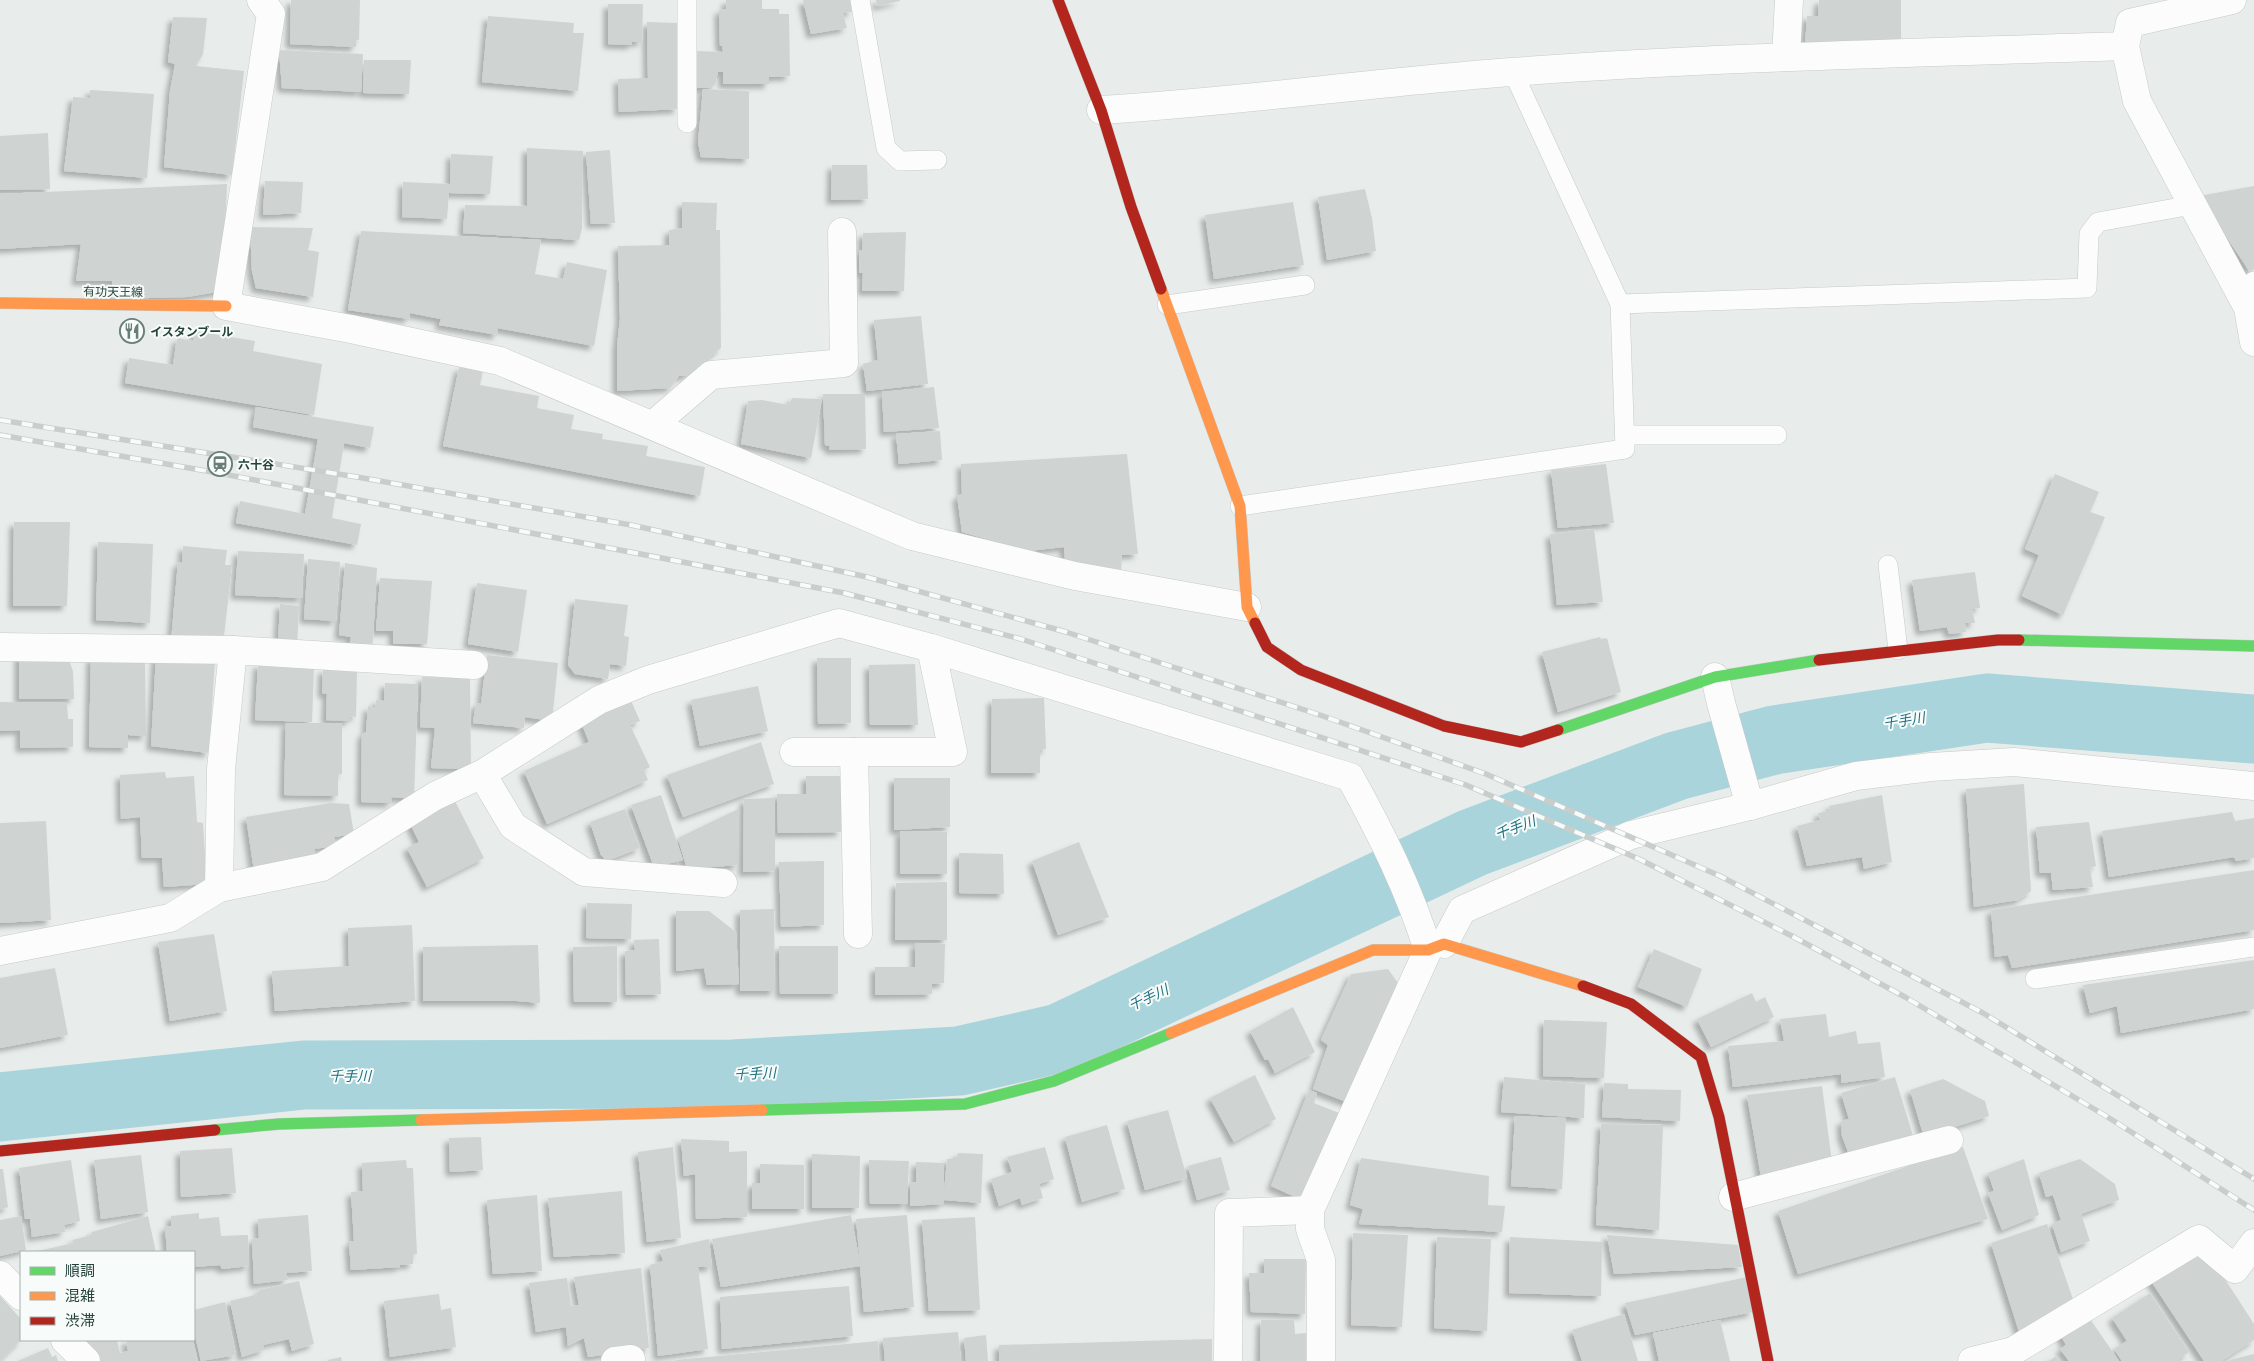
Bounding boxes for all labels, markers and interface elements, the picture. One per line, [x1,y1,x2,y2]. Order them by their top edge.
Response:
street label: 有功天王線 [83,283,143,299]
restaurant icon: イスタンブール [119,318,145,344]
place label: イスタンブール [150,324,233,338]
station icon: 六十谷 [207,451,233,477]
place label: 六十谷 [238,457,274,471]
water label: 千手川 [1882,708,1928,732]
water label: 千手川 [1492,811,1540,842]
water label: 千手川 [1125,980,1172,1014]
water label: 千手川 [734,1063,778,1083]
water label: 千手川 [329,1067,373,1084]
legend [20,1251,195,1341]
text: 順調 [65,1261,95,1279]
text: 混雑 [65,1286,95,1304]
text: 渋滞 [65,1311,95,1329]

